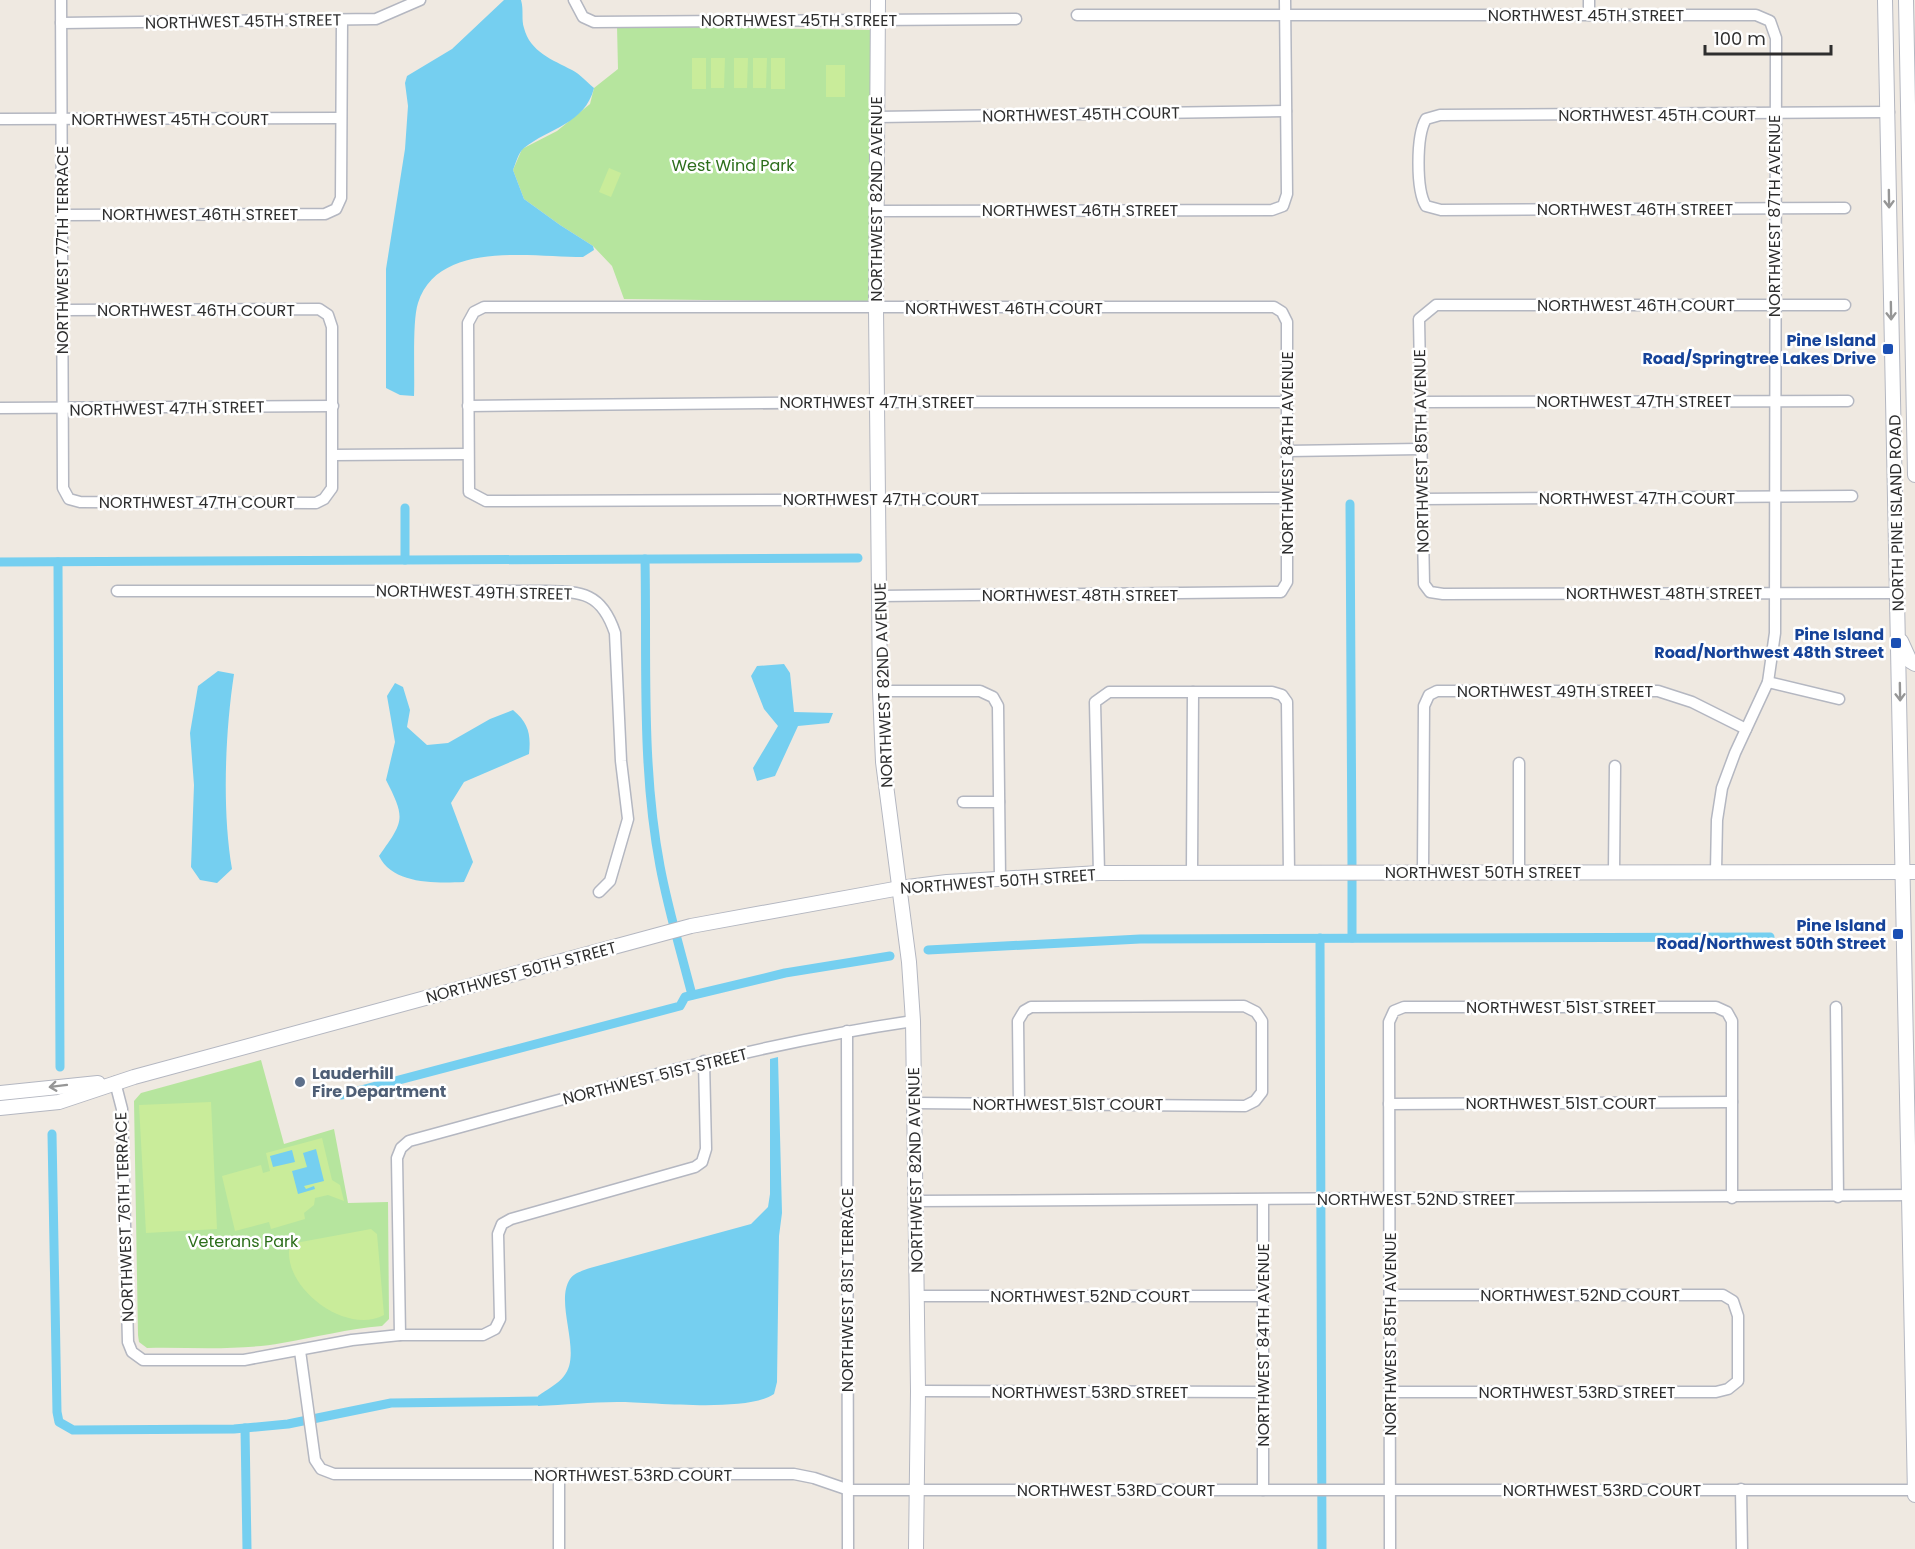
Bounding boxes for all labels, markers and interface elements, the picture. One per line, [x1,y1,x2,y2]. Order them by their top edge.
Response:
street label: NORTHWEST 45TH STREET [1488,4,1685,27]
street label: NORTHWEST 45TH STREET [145,8,342,35]
street label: NORTHWEST 45TH STREET [701,9,898,32]
scale bar [1705,18,1831,56]
text: 100 m [1714,26,1766,51]
street label: NORTHWEST 82ND AVENUE [865,96,888,302]
street label: NORTHWEST 45TH COURT [982,101,1180,128]
street label: NORTHWEST 45TH COURT [1558,104,1756,127]
street label: NORTHWEST 45TH COURT [71,108,269,131]
street label: NORTHWEST 87TH AVENUE [1763,115,1786,317]
street label: NORTHWEST 77TH TERRACE [51,146,74,354]
park label: West Wind Park [671,154,795,177]
one-way arrow [1884,189,1895,209]
street label: NORTHWEST 46TH STREET [1537,198,1734,221]
street label: NORTHWEST 46TH STREET [982,199,1179,222]
street label: NORTHWEST 46TH STREET [102,203,299,226]
street label: NORTHWEST 46TH COURT [1537,294,1735,317]
street label: NORTHWEST 46TH COURT [905,297,1103,320]
street label: NORTHWEST 46TH COURT [97,299,295,322]
one-way arrow [1886,301,1897,321]
place label: Pine Island Road/Springtree Lakes Drive [1642,329,1876,370]
marker: Pine Island Road/Springtree Lakes Drive [1881,342,1895,356]
street label: NORTHWEST 85TH AVENUE [1408,349,1435,553]
street label: NORTHWEST 84TH AVENUE [1276,351,1299,555]
street label: NORTHWEST 47TH STREET [1536,390,1732,413]
street label: NORTHWEST 47TH STREET [779,391,975,414]
street label: NORTHWEST 47TH STREET [69,395,265,422]
street label: NORTH PINE ISLAND ROAD [1883,414,1910,612]
street label: NORTHWEST 47TH COURT [1539,487,1736,510]
street label: NORTHWEST 47TH COURT [783,488,980,511]
street label: NORTHWEST 47TH COURT [99,491,296,514]
street label: NORTHWEST 49TH STREET [376,579,573,606]
street label: NORTHWEST 82ND AVENUE [868,582,899,788]
street label: NORTHWEST 48TH STREET [1566,582,1763,605]
street label: NORTHWEST 48TH STREET [982,584,1179,607]
place label: Pine Island Road/Northwest 48th Street [1654,623,1884,664]
marker: Pine Island Road/Northwest 48th Street [1889,636,1903,650]
street label: NORTHWEST 49TH STREET [1457,680,1654,703]
one-way arrow [1894,681,1905,701]
street label: NORTHWEST 50TH STREET [1385,861,1582,884]
street label: NORTHWEST 50TH STREET [899,863,1097,900]
place label: Pine Island Road/Northwest 50th Street [1657,914,1886,955]
marker: Pine Island Road/Northwest 50th Street [1891,927,1905,941]
street label: NORTHWEST 50TH STREET [423,936,619,1009]
street label: NORTHWEST 51ST STREET [1466,996,1656,1019]
street label: NORTHWEST 51ST STREET [560,1042,750,1111]
place label: Lauderhill Fire Department [312,1062,446,1103]
street label: NORTHWEST 82ND AVENUE [902,1067,929,1273]
marker: Lauderhill Fire Department [293,1075,307,1089]
one-way arrow [48,1081,68,1092]
street label: NORTHWEST 51ST COURT [1465,1092,1657,1115]
street label: NORTHWEST 51ST COURT [972,1093,1164,1116]
street label: NORTHWEST 76TH TERRACE [109,1112,140,1322]
street label: NORTHWEST 81ST TERRACE [836,1188,859,1392]
street label: NORTHWEST 52ND STREET [1317,1188,1516,1211]
park label: Veterans Park [188,1230,299,1253]
street label: NORTHWEST 85TH AVENUE [1379,1232,1402,1436]
street label: NORTHWEST 84TH AVENUE [1252,1243,1275,1447]
street label: NORTHWEST 52ND COURT [1480,1284,1680,1307]
street label: NORTHWEST 52ND COURT [990,1285,1190,1308]
street label: NORTHWEST 53RD STREET [991,1381,1189,1404]
street label: NORTHWEST 53RD STREET [1478,1381,1676,1404]
street label: NORTHWEST 53RD COURT [534,1464,733,1487]
street label: NORTHWEST 53RD COURT [1017,1479,1216,1502]
street label: NORTHWEST 53RD COURT [1503,1479,1702,1502]

